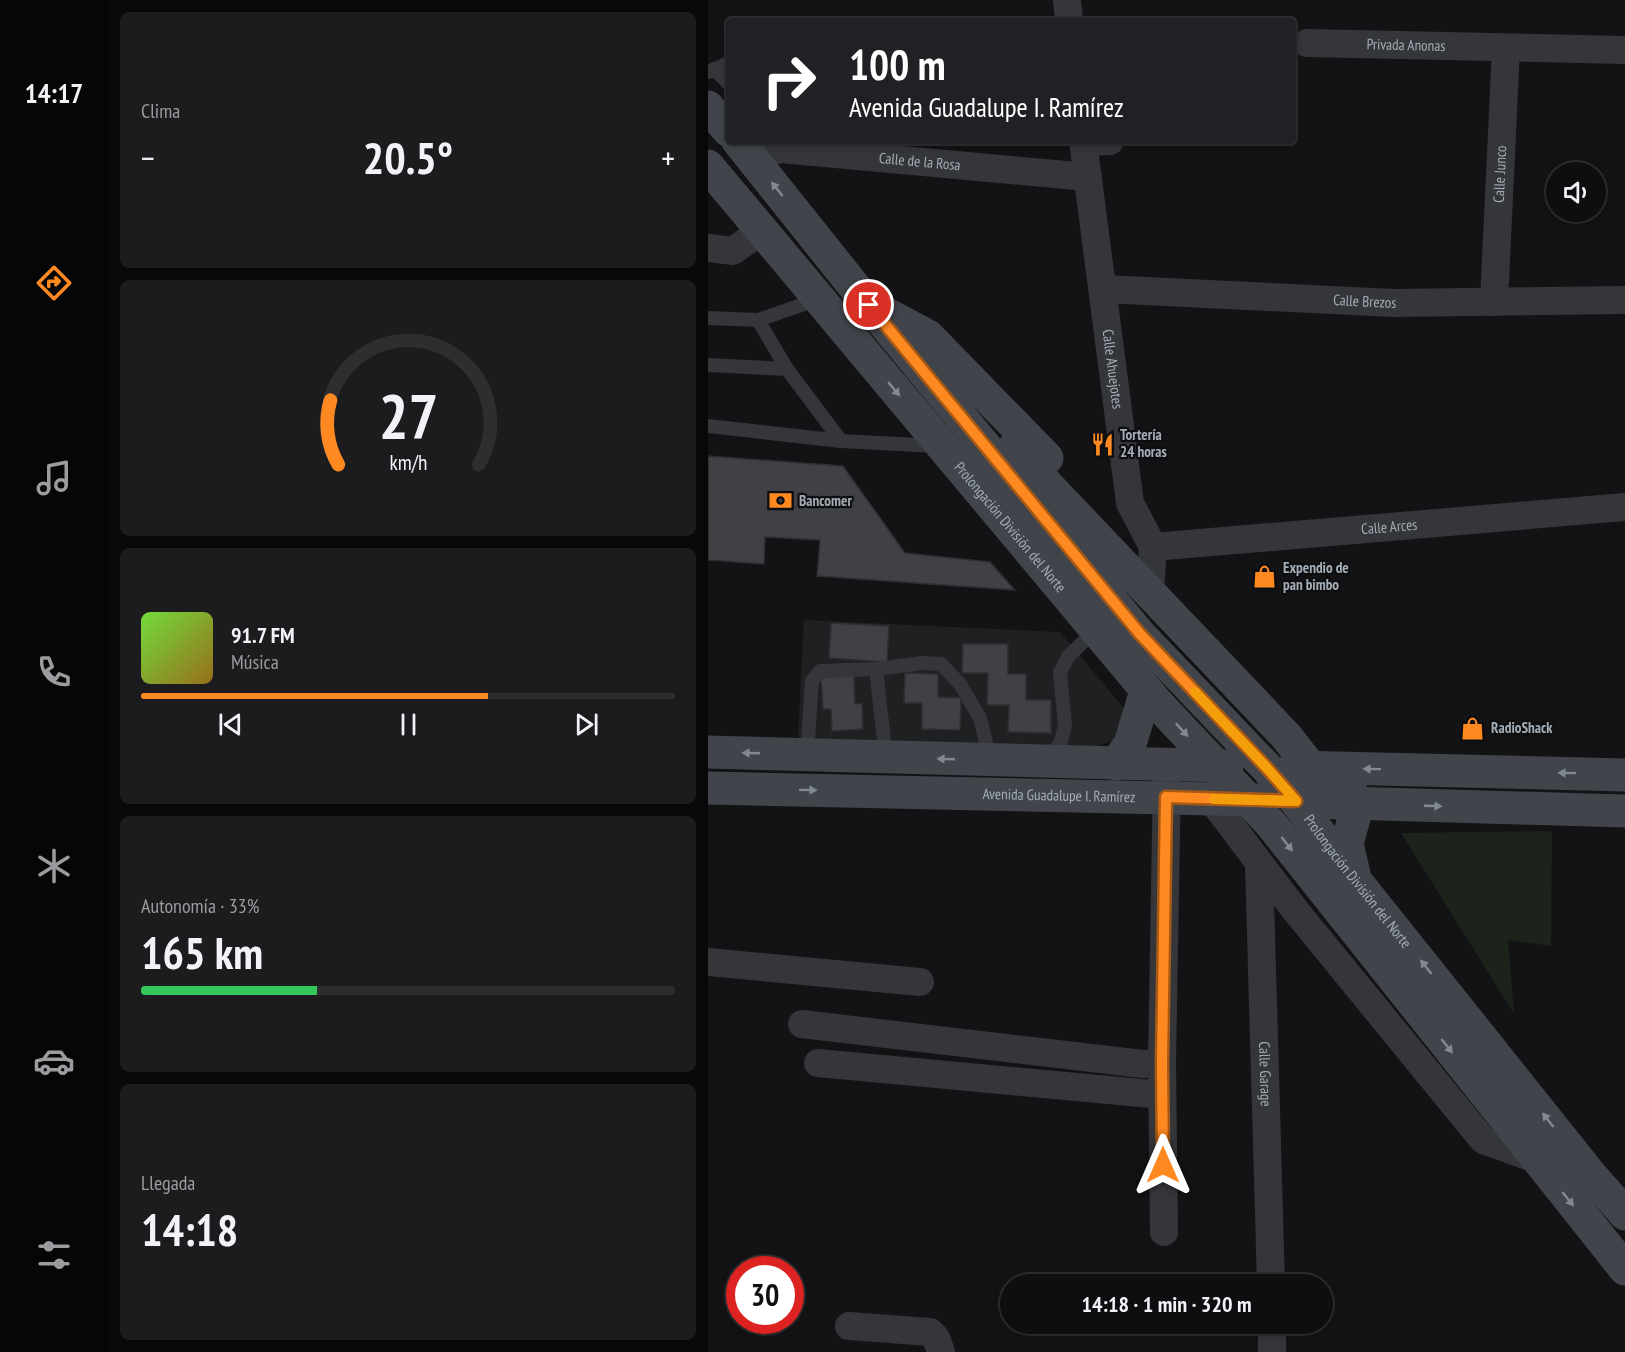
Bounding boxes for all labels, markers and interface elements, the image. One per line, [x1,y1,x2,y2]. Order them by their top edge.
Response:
street label: Privada Anonas [1366,34,1446,55]
text: 100 m [849,37,946,92]
icon: right [750,42,828,120]
text: 14:17 [25,76,83,110]
text: Avenida Guadalupe I. Ramírez [849,90,1124,124]
text: Clima [141,98,180,124]
text: 20.5° [363,128,453,186]
text: − [141,136,155,179]
text: + [661,136,675,179]
street label: Calle Junco [1489,145,1510,203]
street label: Calle de la Rosa [878,148,961,174]
map controls [1546,162,1606,222]
button: sound [1546,162,1606,222]
one-way arrow [771,181,784,197]
icon: directions [33,262,75,304]
pin [843,279,894,330]
icon: arrive [852,288,885,321]
street label: Calle Brezos [1333,290,1397,312]
street label: Calle Ahuejotes [1099,328,1128,410]
text: 27 [378,375,438,456]
one-way arrow [887,381,900,397]
place label: Tortería 24 horas [1120,425,1167,461]
restaurant icon: Tortería 24 horas [1089,431,1115,457]
text: km/h [389,448,427,476]
icon: music [33,457,75,499]
street label: Prolongación División del Norte [951,458,1071,596]
bank icon: Bancomer [768,488,794,514]
place label: Bancomer [799,491,852,510]
street label: Calle Arces [1360,515,1418,538]
place label: Expendio de pan bimbo [1283,558,1349,594]
shop icon: Expendio de pan bimbo [1252,564,1278,590]
text: 91.7 FM [231,621,295,649]
text: Música [231,649,279,675]
icon: phone [33,651,75,693]
icon: previous [214,708,247,741]
icon: pause [392,708,425,741]
icon: next [570,708,603,741]
shop icon: RadioShack [1460,715,1486,741]
place label: RadioShack [1491,718,1553,737]
one-way arrow [1175,722,1188,737]
one-way arrow [741,749,760,758]
one-way arrow [936,755,955,764]
one-way arrow [1362,764,1381,774]
one-way arrow [1557,768,1576,778]
street label: Avenida Guadalupe I. Ramírez [982,784,1136,806]
one-way arrow [799,785,818,795]
one-way arrow [1423,801,1442,810]
street label: Prolongación División del Norte [1300,811,1416,952]
one-way arrow [1281,836,1294,852]
icon: climate [33,845,75,887]
text: Autonomía · 33% [141,893,259,919]
text: 165 km [141,923,263,981]
one-way arrow [1420,959,1433,975]
one-way arrow [1441,1039,1453,1054]
icon: car [33,1040,75,1082]
street label: Calle Garage [1255,1041,1276,1107]
one-way arrow [1541,1112,1554,1128]
position arrow [1131,1133,1195,1197]
text: Llegada [141,1170,195,1196]
one-way arrow [1562,1191,1575,1207]
text: 14:18 [141,1200,238,1258]
icon: filters [33,1234,75,1276]
speed limit sign: 30 [726,1256,804,1334]
text: 14:18 · 1 min · 320 m [1081,1290,1252,1318]

